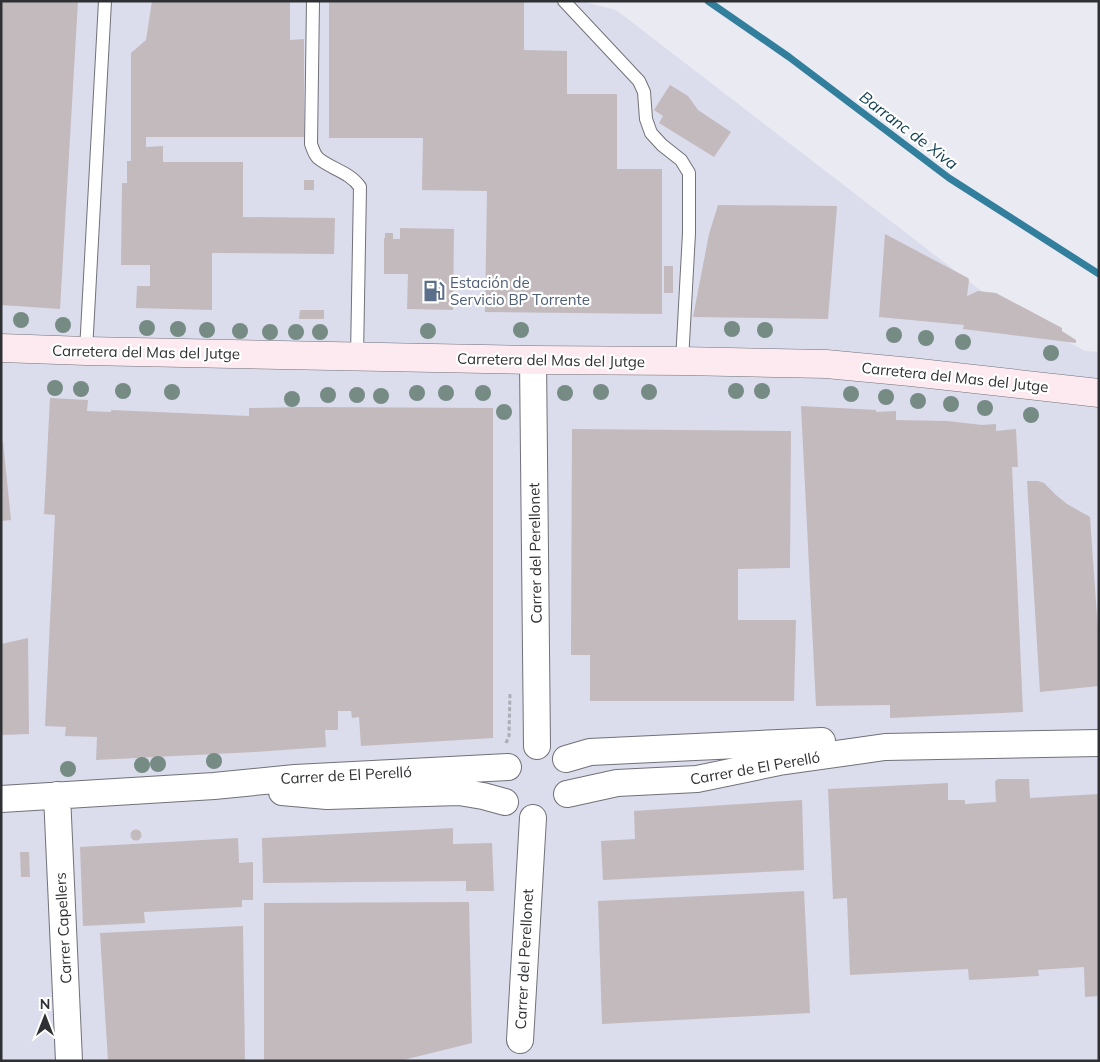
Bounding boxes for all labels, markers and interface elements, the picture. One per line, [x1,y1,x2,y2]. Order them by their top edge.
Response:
water label: Barranc de Xiva [856,87,962,174]
place label: Estación de Servicio BP Torrente [450,273,590,309]
fuel station icon: Estación de Servicio BP Torrente [421,278,447,304]
street label: Carretera del Mas del Jutge [52,341,240,363]
street label: Carretera del Mas del Jutge [457,349,645,371]
street label: Carretera del Mas del Jutge [860,358,1050,396]
street label: Carrer del Perellonet [524,482,546,624]
street label: Carrer de El Perelló [689,747,821,789]
street label: Carrer de El Perelló [280,762,412,788]
street label: Carrer Capellers [51,872,75,984]
street label: Carrer del Perellonet [511,888,537,1030]
north arrow [20,992,70,1042]
text: N [40,995,50,1013]

